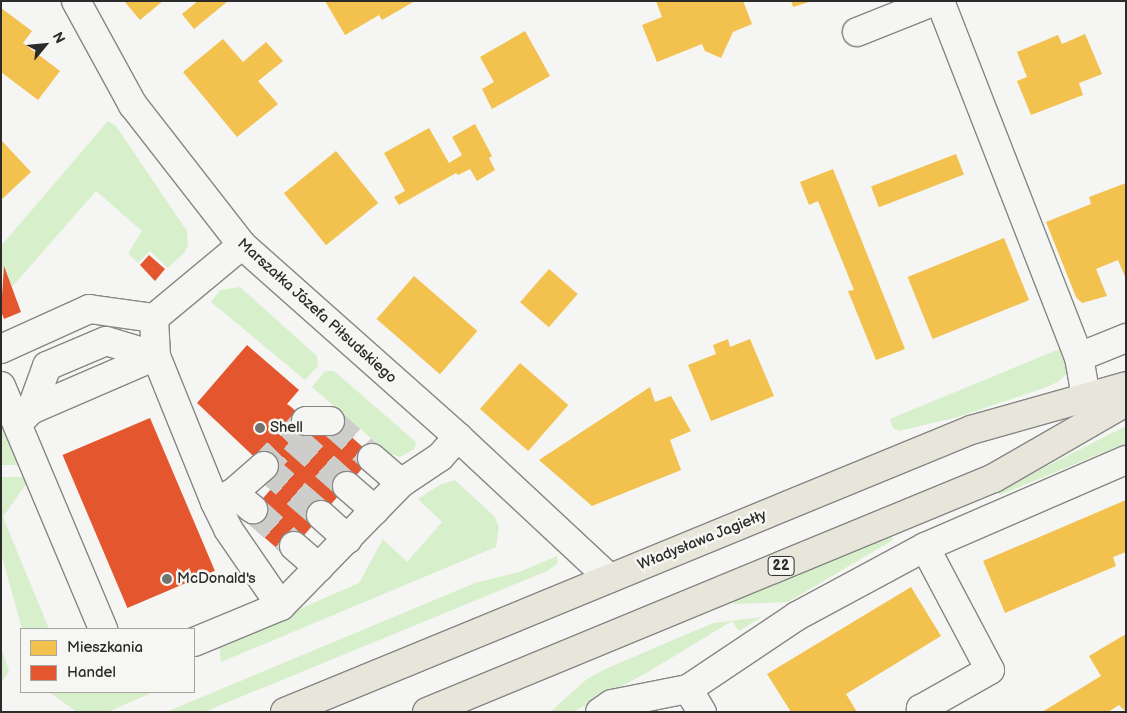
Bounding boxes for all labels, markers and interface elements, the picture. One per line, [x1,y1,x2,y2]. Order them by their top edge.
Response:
north arrow [20,20,70,70]
text: N [49,29,69,46]
street label: Marszałka Józefa Piłsudskiego [233,234,401,388]
place label: Shell [270,419,303,437]
marker: Shell [254,422,266,434]
street label: Władysława Jagiełły [635,506,769,574]
road number: 22 [767,554,795,578]
place label: McDonald's [177,570,256,588]
marker: McDonald's [161,573,173,585]
legend [20,628,195,693]
text: Mieszkania [67,638,143,657]
text: Handel [67,663,116,682]

